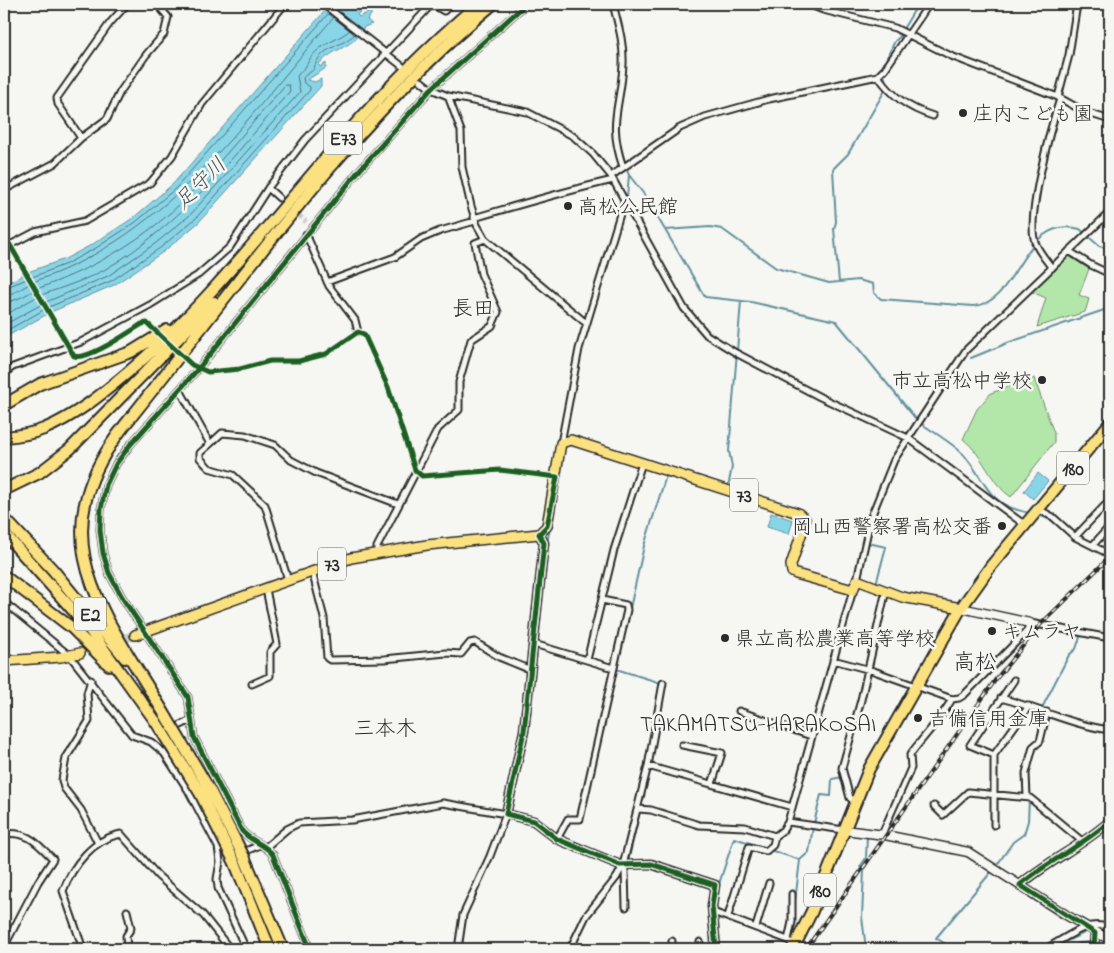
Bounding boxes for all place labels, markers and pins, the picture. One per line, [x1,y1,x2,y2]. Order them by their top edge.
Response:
place label: 庄内こども園 [973,101,1093,130]
marker: 庄内こども園 [957,107,969,119]
place label: 高松公民館 [578,194,678,223]
marker: 高松公民館 [562,200,574,212]
place label: 市立高松中学校 [892,368,1032,397]
marker: 市立高松中学校 [1036,374,1048,386]
place label: 岡山西警察署高松交番 [792,514,992,543]
marker: 岡山西警察署高松交番 [996,520,1008,532]
place label: キムラヤ [1002,619,1082,648]
marker: キムラヤ [986,625,998,637]
place label: 県立高松農業高等学校 [735,626,935,655]
marker: 県立高松農業高等学校 [719,632,731,644]
place label: 吉備信用金庫 [928,706,1048,735]
marker: 吉備信用金庫 [912,712,924,724]

